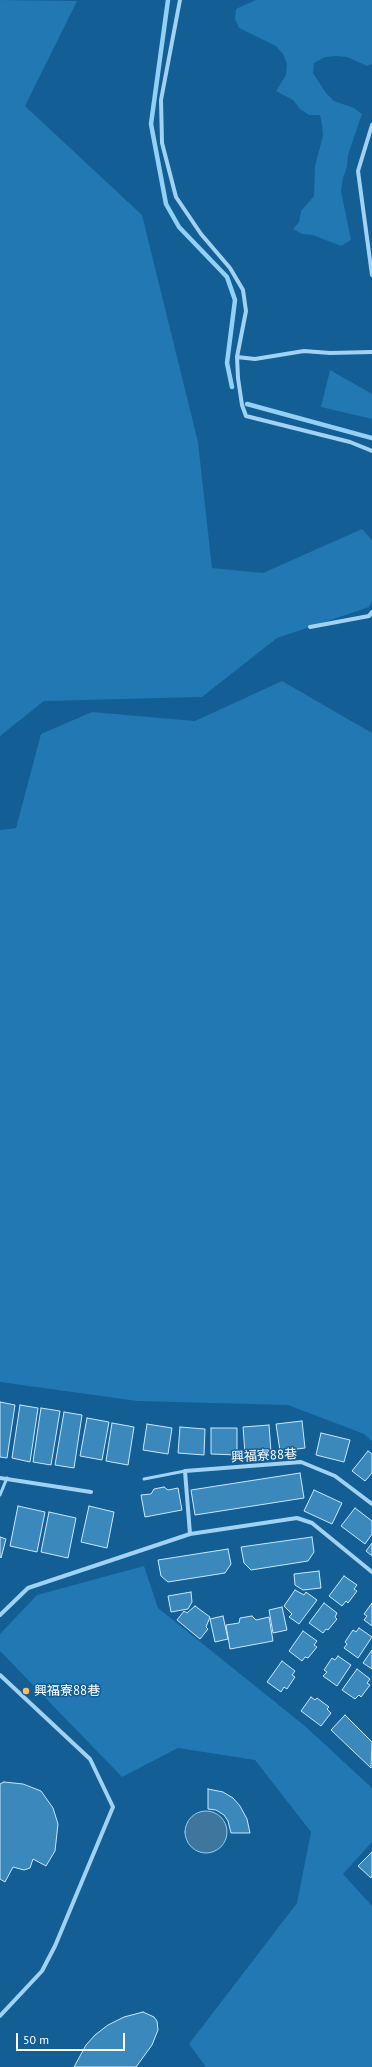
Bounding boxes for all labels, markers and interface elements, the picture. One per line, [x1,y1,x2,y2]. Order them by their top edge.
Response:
street label: 興福寮88巷 [231,1446,297,1466]
place label: 興福寮88巷 [34,1683,100,1699]
marker: 興福寮88巷 [21,1686,31,1696]
scale bar [18,2025,127,2051]
text: 50 m [23,2032,49,2047]

